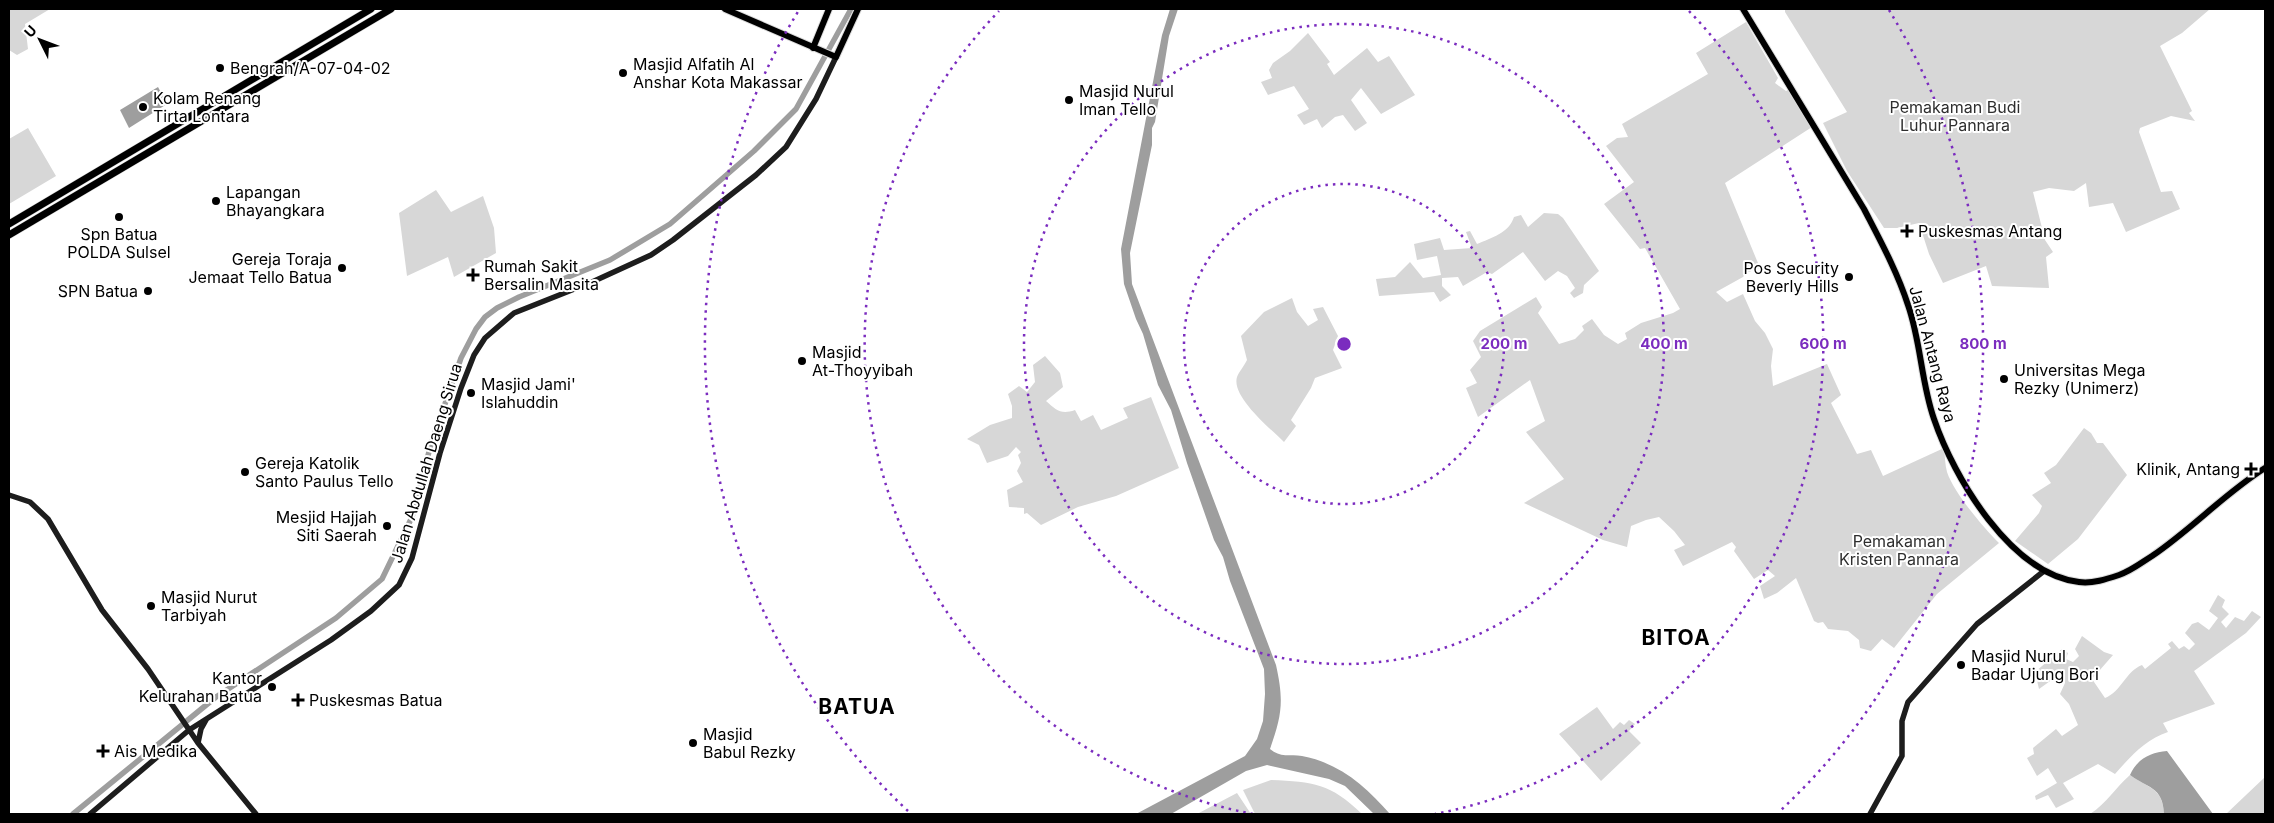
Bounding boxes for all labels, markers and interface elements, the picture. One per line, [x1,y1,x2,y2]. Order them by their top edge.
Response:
north arrow [15,15,65,65]
text: U [20,21,40,40]
place label: Masjid Alfatih Al Anshar Kota Makassar [633,54,803,92]
place label: Bengrah/A-07-04-02 [230,58,391,78]
marker: Bengrah/A-07-04-02 [214,62,226,74]
marker: Masjid Alfatih Al Anshar Kota Makassar [617,67,629,79]
place label: Masjid Nurul Iman Tello [1079,81,1174,119]
place label: Kolam Renang Tirta Lontara [153,88,261,126]
marker: Masjid Nurul Iman Tello [1063,94,1075,106]
park label: Pemakaman Budi Luhur Pannara [1890,97,2020,135]
marker: Kolam Renang Tirta Lontara [137,101,149,113]
place label: Lapangan Bhayangkara [226,182,325,220]
marker: Lapangan Bhayangkara [210,195,222,207]
marker: Spn Batua POLDA Sulsel [113,211,125,223]
place label: Puskesmas Antang [1918,221,2062,241]
place label: Spn Batua POLDA Sulsel [67,224,171,262]
marker: Puskesmas Antang [1900,224,1914,238]
place label: Gereja Toraja Jemaat Tello Batua [188,249,332,287]
place label: Rumah Sakit Bersalin Masita [484,256,599,294]
place label: Pos Security Beverly Hills [1743,258,1839,296]
marker: Gereja Toraja Jemaat Tello Batua [336,262,348,274]
marker: Rumah Sakit Bersalin Masita [466,268,480,282]
marker: Pos Security Beverly Hills [1843,271,1855,283]
place label: SPN Batua [58,281,138,301]
street label: Jalan Antang Raya [1905,284,1961,424]
marker: SPN Batua [142,285,154,297]
text: 200 m [1481,334,1527,353]
text: 400 m [1640,334,1688,353]
text: 600 m [1799,334,1847,353]
text: 800 m [1959,334,2007,353]
centre of rings [1335,335,1353,353]
place label: Masjid At-Thoyyibah [812,342,913,380]
marker: Masjid At-Thoyyibah [796,355,808,367]
place label: Universitas Mega Rezky (Unimerz) [2014,360,2145,398]
street label: Jalan Abdullah Daeng Sirua [386,361,466,565]
marker: Universitas Mega Rezky (Unimerz) [1998,373,2010,385]
place label: Masjid Jami' Islahuddin [481,374,576,412]
marker: Masjid Jami' Islahuddin [465,387,477,399]
place label: Gereja Katolik Santo Paulus Tello [255,453,394,491]
place label: Klinik, Antang [2136,459,2240,479]
marker: Klinik, Antang [2244,462,2258,476]
marker: Gereja Katolik Santo Paulus Tello [239,466,251,478]
place label: Mesjid Hajjah Siti Saerah [276,507,377,545]
marker: Mesjid Hajjah Siti Saerah [381,520,393,532]
park label: Pemakaman Kristen Pannara [1839,531,1959,569]
place label: Masjid Nurut Tarbiyah [161,587,257,625]
marker: Masjid Nurut Tarbiyah [145,600,157,612]
district label: BITOA [1641,625,1711,650]
place label: Masjid Nurul Badar Ujung Bori [1971,646,2099,684]
marker: Masjid Nurul Badar Ujung Bori [1955,659,1967,671]
place label: Kantor Kelurahan Batua [139,668,262,706]
marker: Kantor Kelurahan Batua [266,681,278,693]
place label: Puskesmas Batua [309,690,442,710]
marker: Puskesmas Batua [291,693,305,707]
district label: BATUA [818,694,896,719]
place label: Masjid Babul Rezky [703,724,796,762]
marker: Masjid Babul Rezky [687,737,699,749]
place label: Ais Medika [114,741,197,761]
marker: Ais Medika [96,744,110,758]

